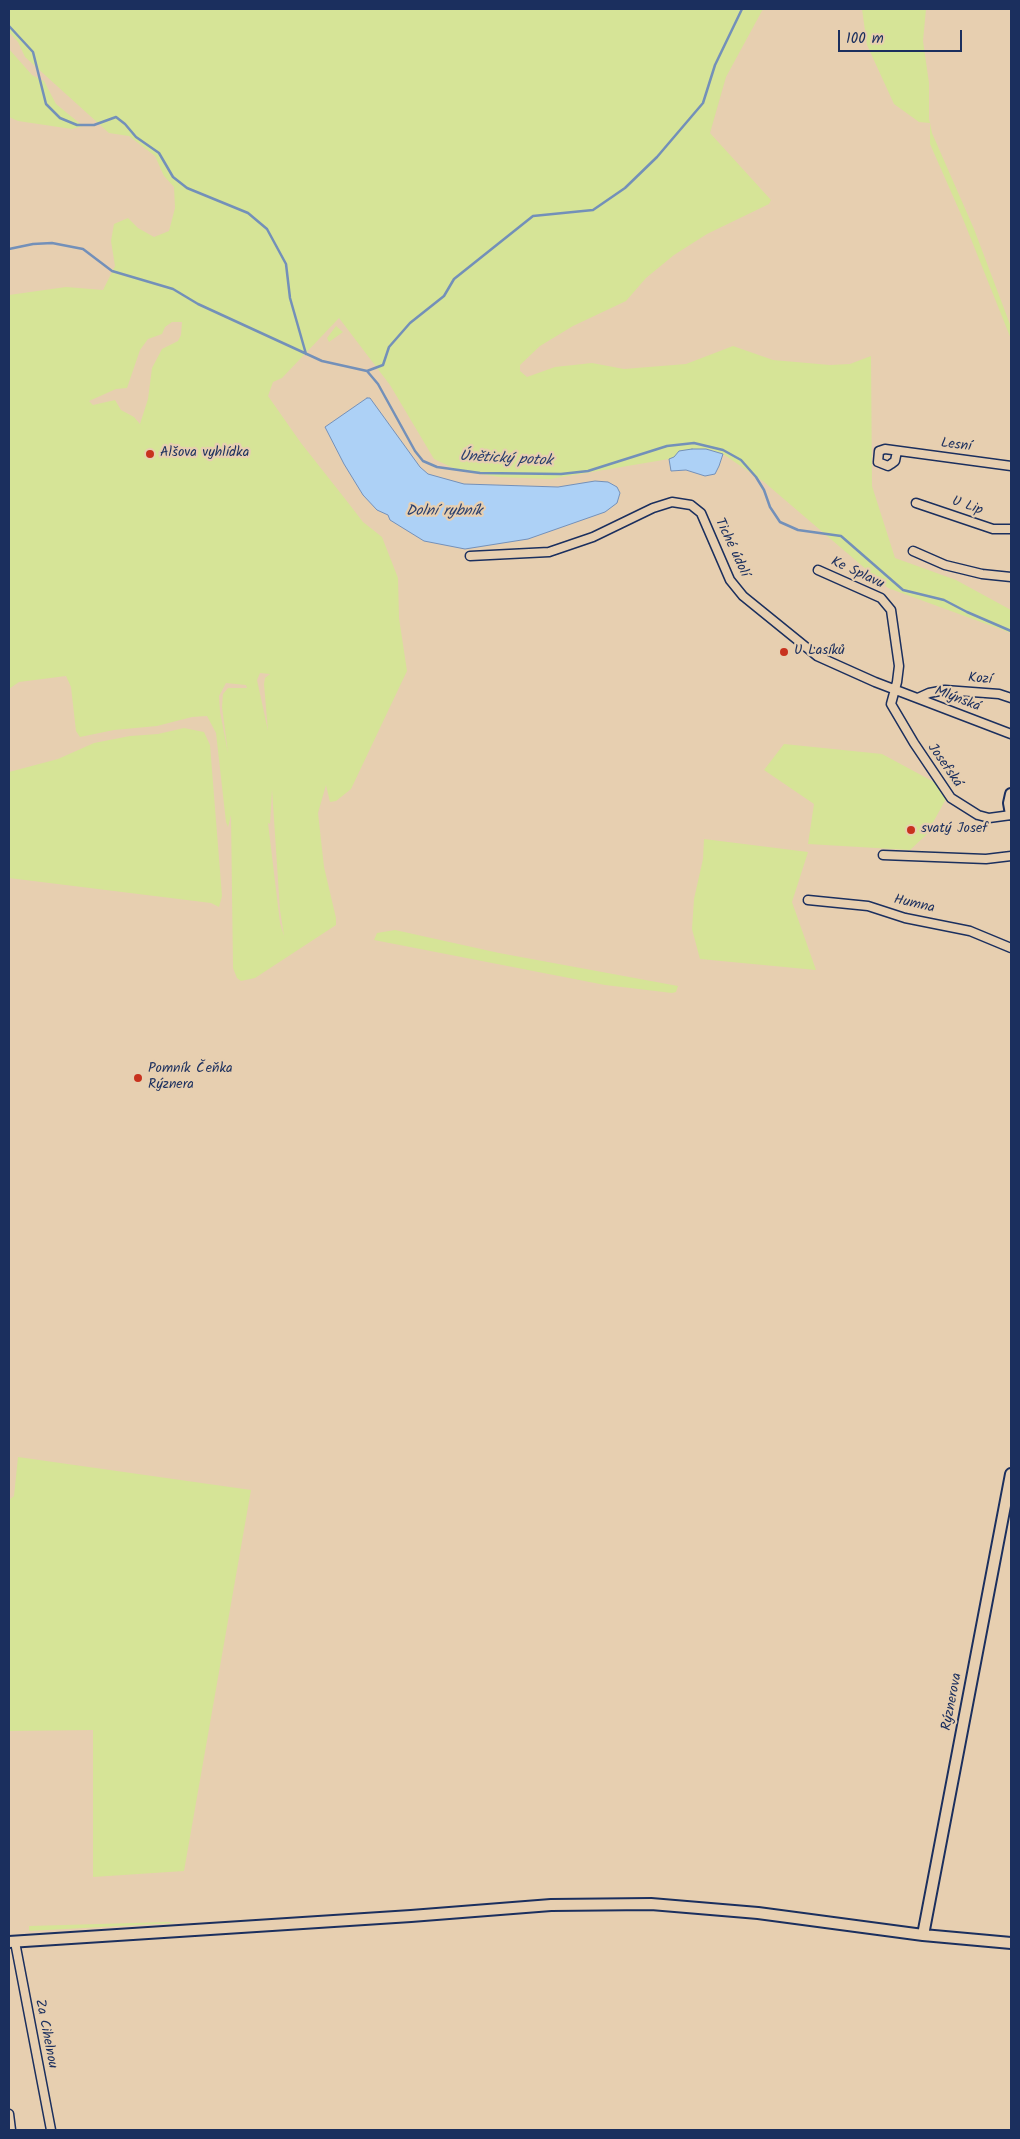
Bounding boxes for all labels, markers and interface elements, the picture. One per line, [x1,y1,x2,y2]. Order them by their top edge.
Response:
scale bar [840,20,964,52]
text: 100 m [846,27,884,51]
street label: Lesní [940,436,972,456]
place label: Alšova vyhlídka [160,446,249,462]
marker: Alšova vyhlídka [144,448,156,460]
water label: Únětický potok [459,449,553,471]
street label: U Lip [949,494,985,520]
water label: Dolní rybník [406,503,482,521]
street label: Tiché údolí [710,516,752,580]
street label: Ke Splavu [828,554,886,594]
place label: U Lasíků [794,644,845,660]
marker: U Lasíků [778,646,790,658]
street label: Kozí [967,671,993,689]
street label: Mlýnská [932,684,982,716]
street label: Josefská [923,741,965,791]
place label: svatý Josef [921,822,987,838]
marker: svatý Josef [905,824,917,836]
street label: Humna [892,892,936,918]
place label: Pomník Čeňka Rýznera [148,1062,233,1094]
marker: Pomník Čeňka Rýznera [132,1072,144,1084]
street label: Rýznerova [939,1672,967,1732]
street label: Za Cihelnou [30,1998,60,2070]

